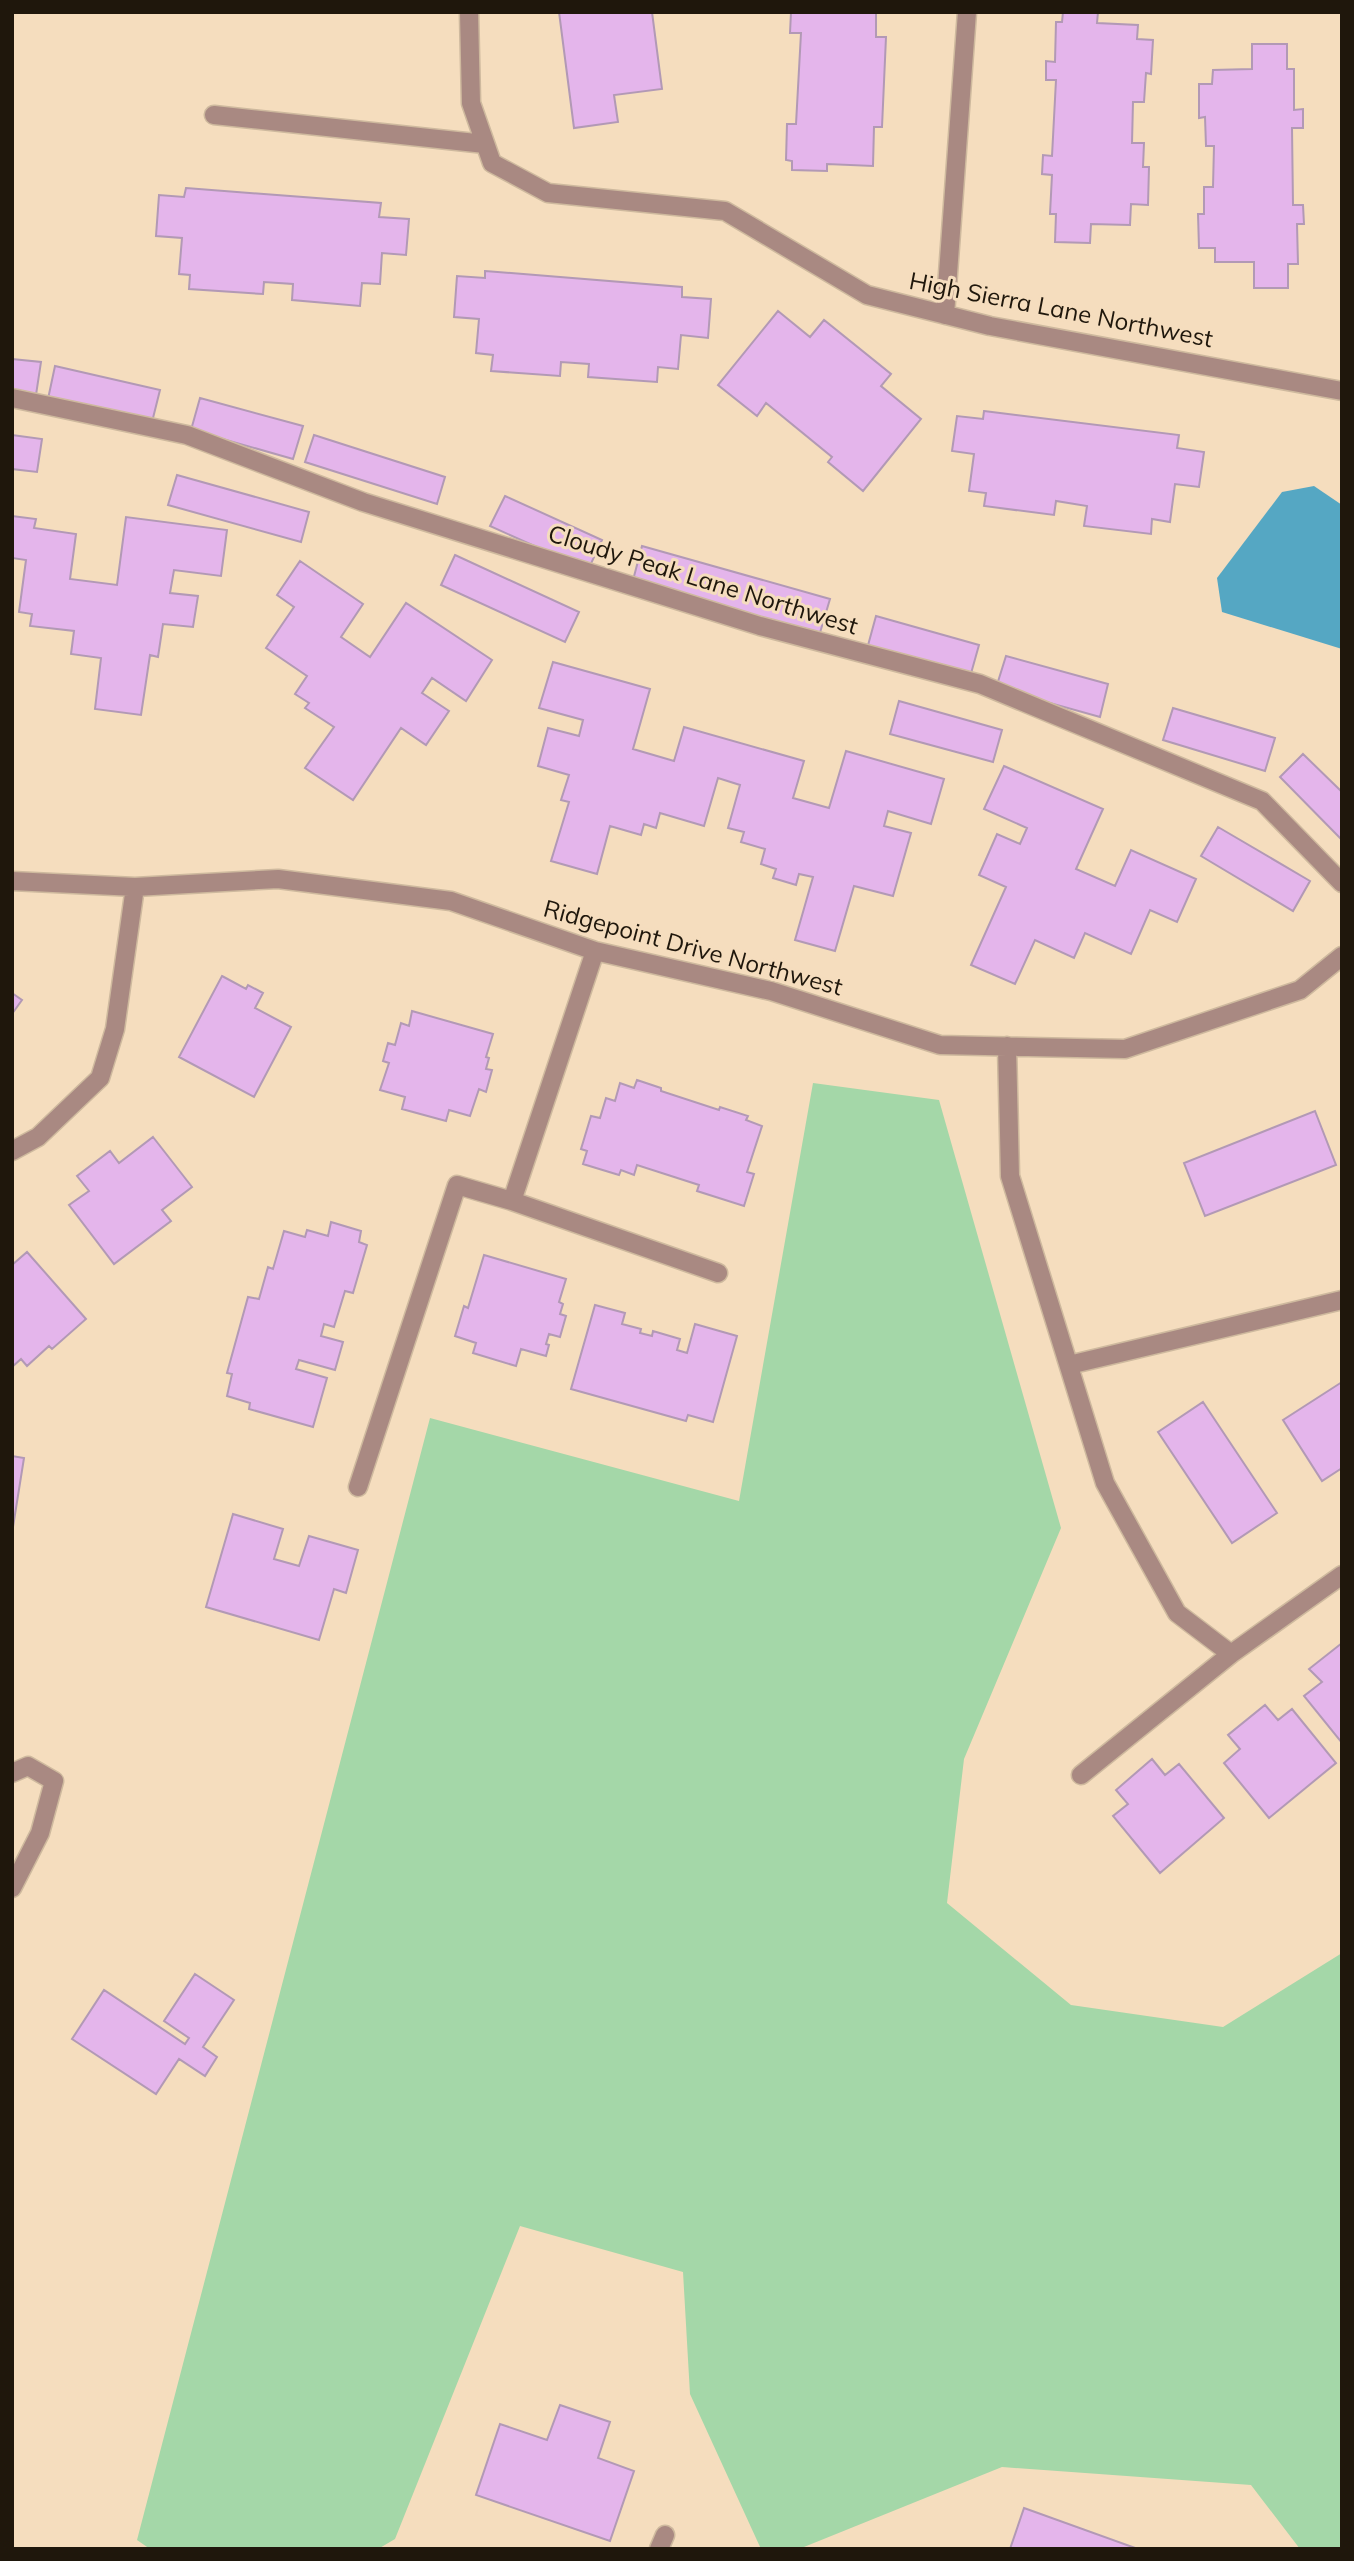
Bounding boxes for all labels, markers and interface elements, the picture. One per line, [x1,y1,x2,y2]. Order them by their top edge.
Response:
street label: High Sierra Lane Northwest [907,265,1216,353]
street label: Cloudy Peak Lane Northwest [545,518,862,641]
street label: Ridgepoint Drive Northwest [540,893,846,1001]

